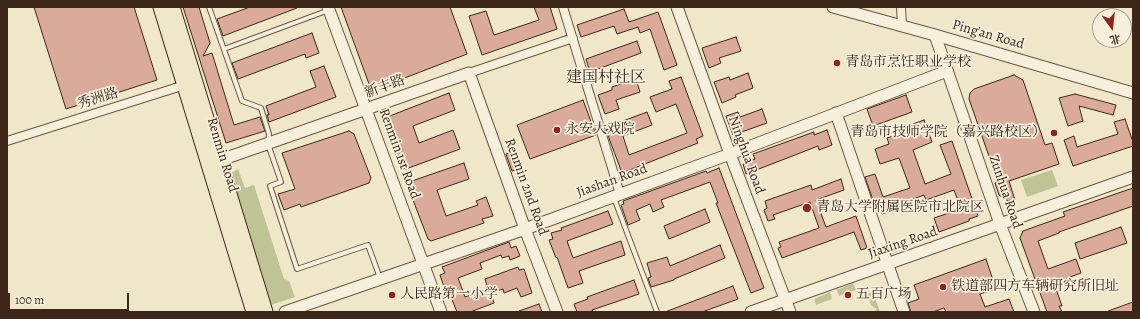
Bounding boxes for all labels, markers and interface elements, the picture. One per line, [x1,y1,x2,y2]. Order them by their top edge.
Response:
north arrow [1092,8,1132,48]
street label: Ping'an Road [950,17,1026,53]
text: 北 [1108,30,1122,48]
place label: 青岛市烹饪职业学校 [845,55,971,71]
marker: 青岛市烹饪职业学校 [832,58,842,68]
district label: 建国村社区 [566,68,646,88]
street label: 新丰路 [362,72,408,102]
street label: 秀洲路 [75,85,121,113]
street label: Renmin 1st Road [375,106,423,202]
street label: Ninghua Road [724,114,768,196]
street label: Renmin Road [203,116,241,194]
place label: 永安大戏院 [565,122,635,138]
marker: 永安大戏院 [552,125,562,135]
place label: 青岛市技师学院（嘉兴路校区） [850,125,1046,141]
marker: 青岛市技师学院（嘉兴路校区） [1049,128,1059,138]
street label: Renmin 2nd Road [501,136,551,238]
street label: Zunhua Road [985,153,1025,231]
street label: Jiashan Road [574,160,650,202]
place label: 青岛大学附属医院市北院区 [816,200,984,216]
marker: 青岛大学附属医院市北院区 [801,202,813,214]
street label: Jiaxing Road [866,223,940,263]
place label: 铁道部四方车辆研究所旧址 [951,279,1119,295]
marker: 铁道部四方车辆研究所旧址 [938,282,948,292]
scale bar [10,285,131,311]
place label: 人民路第一小学 [400,287,498,303]
place label: 五百广场 [856,287,912,303]
marker: 人民路第一小学 [387,290,397,300]
marker: 五百广场 [843,290,853,300]
text: 100 m [15,292,44,308]

